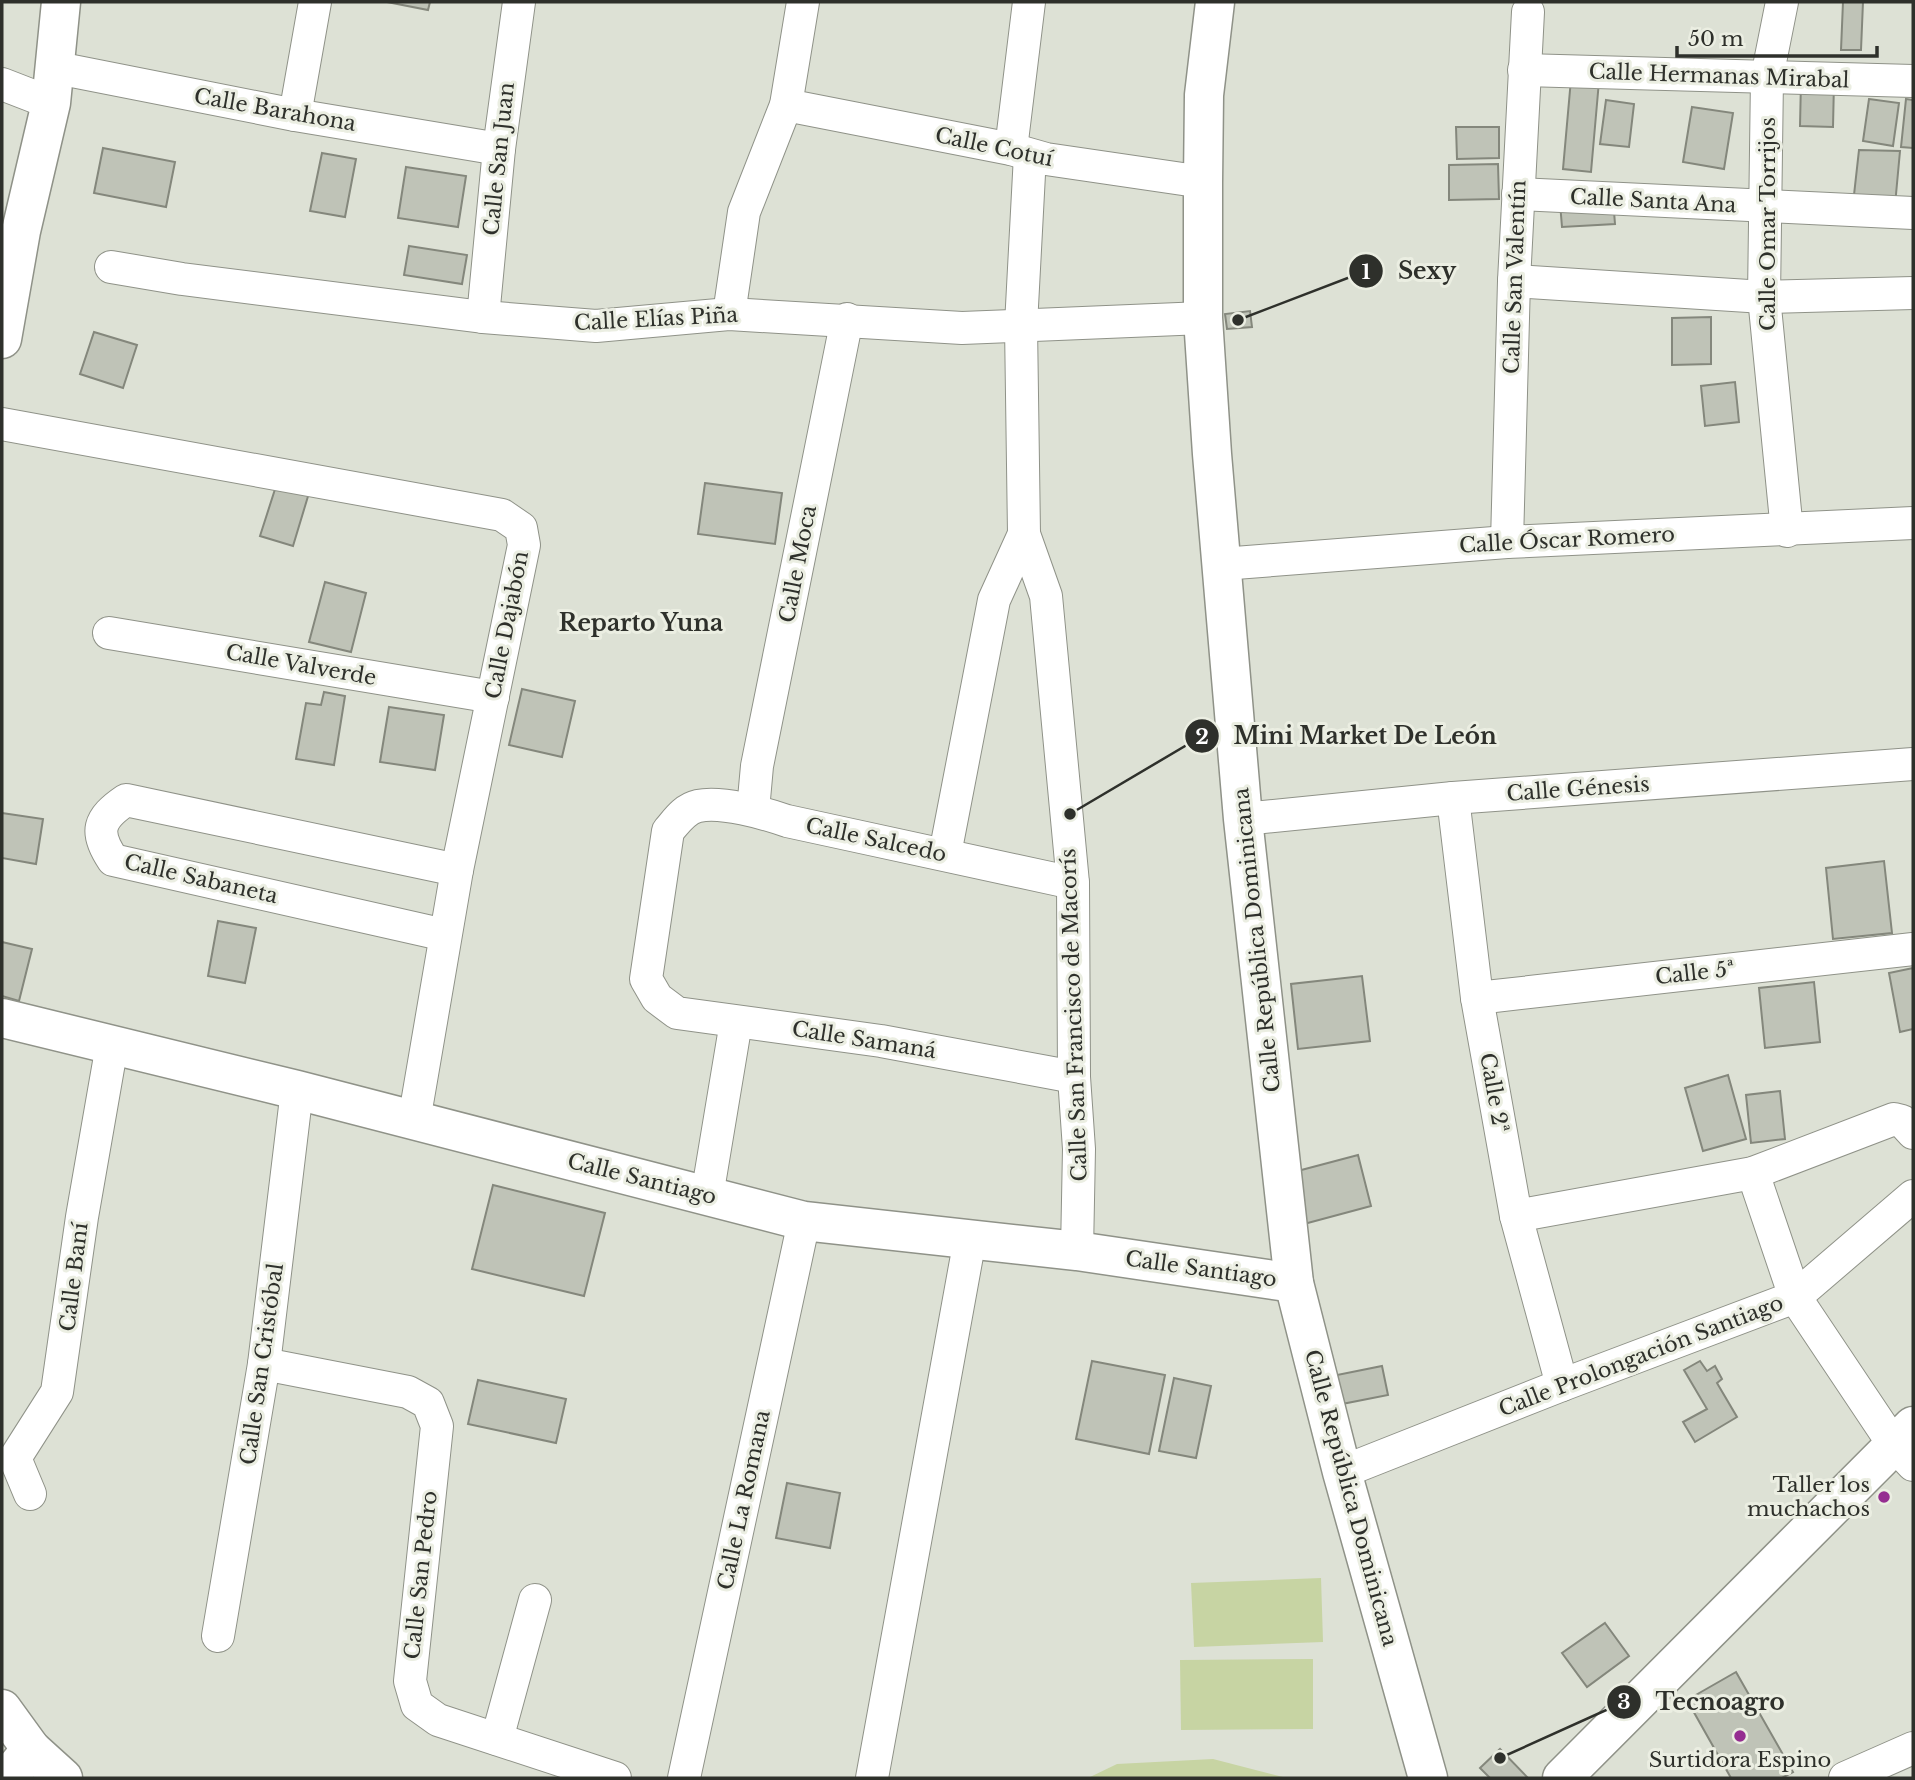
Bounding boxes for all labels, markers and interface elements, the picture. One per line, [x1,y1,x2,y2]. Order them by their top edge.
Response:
scale bar [1677,14,1876,58]
text: 50 m [1688,26,1744,52]
street label: Calle Hermanas Mirabal [1588,58,1850,94]
street label: Calle San Juan [478,81,520,237]
street label: Calle Barahona [192,83,358,137]
street label: Calle Omar Torrijos [1755,117,1781,331]
street label: Calle Cotuí [933,122,1056,172]
street label: Calle San Valentín [1499,180,1531,374]
street label: Calle Santa Ana [1569,184,1737,218]
callout: Sexy [1349,249,1470,293]
text: Sexy [1398,257,1457,285]
text: 1 [1361,259,1371,285]
street label: Calle Elías Piña [573,302,739,336]
street label: Calle Moca [774,503,822,625]
street label: Calle Óscar Romero [1458,521,1676,559]
street label: Calle Dajabón [480,549,534,701]
district label: Reparto Yuna [559,609,723,637]
street label: Calle Valverde [224,639,378,691]
callout: Mini Market De León [1185,714,1511,758]
text: Mini Market De León [1233,722,1497,750]
text: 2 [1195,724,1209,750]
street label: Calle Génesis [1506,771,1650,807]
street label: Calle República Dominicana [1228,786,1286,1094]
street label: Calle Salcedo [803,812,949,868]
street label: Calle San Francisco de Macorís [1055,848,1093,1182]
street label: Calle Sabaneta [122,849,281,909]
street label: Calle 5ª [1654,956,1736,990]
street label: Calle Samaná [790,1016,938,1064]
street label: Calle 2ª [1474,1051,1514,1135]
street label: Calle Santiago [565,1148,719,1210]
street label: Calle Baní [54,1220,94,1333]
street label: Calle Santiago [1124,1245,1278,1293]
street label: Calle San Cristóbal [235,1261,289,1466]
street label: Calle Prolongación Santiago [1495,1290,1787,1422]
street label: Calle República Dominicana [1299,1347,1403,1649]
street label: Calle La Romana [712,1407,776,1592]
place label: Taller los muchachos [1747,1472,1870,1522]
street label: Calle San Pedro [399,1489,443,1661]
marker: Taller los muchachos [1876,1489,1892,1505]
callout: Tecnoagro [1606,1680,1798,1724]
text: Tecnoagro [1655,1688,1785,1716]
text: 3 [1617,1689,1631,1715]
marker: Surtidora Espino [1732,1728,1748,1744]
place label: Surtidora Espino [1649,1747,1831,1773]

